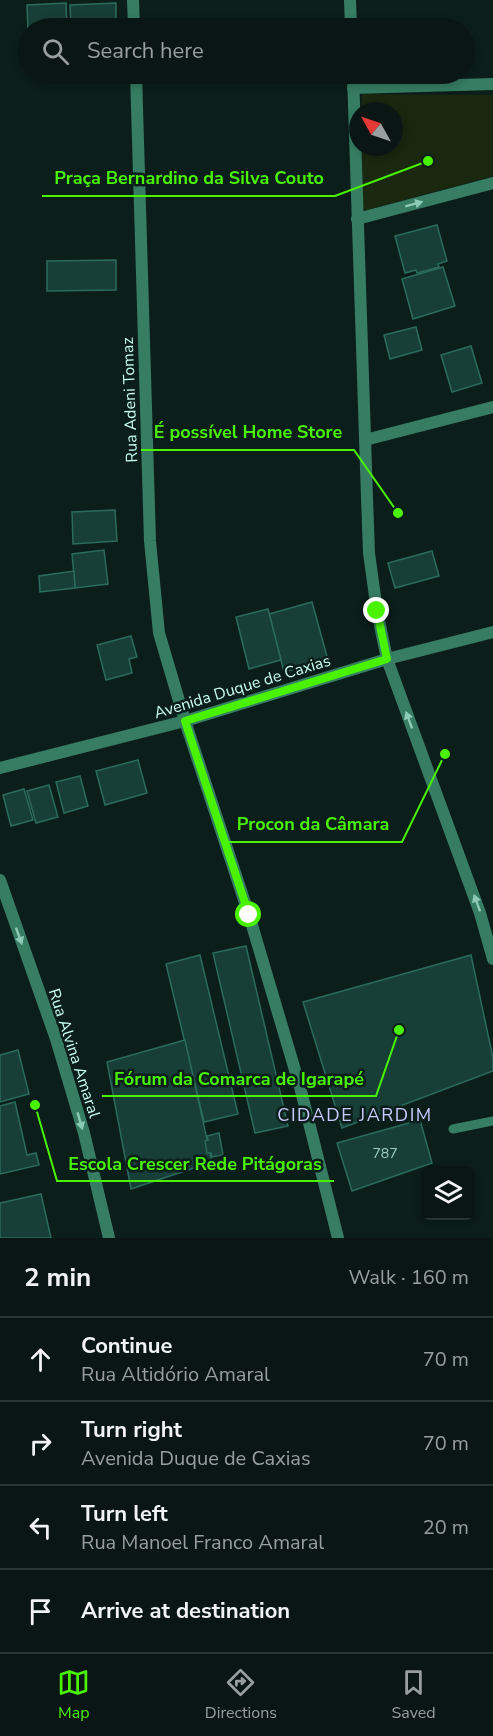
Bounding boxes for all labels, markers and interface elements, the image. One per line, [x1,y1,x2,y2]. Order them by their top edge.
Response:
search box [18,18,475,84]
icon: search [39,35,72,68]
text: Search here [87,36,204,66]
north arrow [349,102,403,156]
callout: Praça Bernardino da Silva Couto [42,160,335,196]
text: Praça Bernardino da Silva Couto [54,166,324,190]
one-way arrow [405,199,423,208]
street label: Rua Adeni Tomaz [117,337,143,463]
callout: É possível Home Store [141,414,354,450]
text: É possível Home Store [154,420,342,444]
route end [363,597,389,623]
street label: Avenida Duque de Caxias [151,650,333,724]
one-way arrow [404,711,414,729]
callout: Procon da Câmara [225,806,402,842]
text: Procon da Câmara [237,812,389,836]
one-way arrow [471,894,481,912]
route start [235,901,261,927]
one-way arrow [15,927,24,945]
street label: Rua Alvina Amaral [43,986,105,1121]
callout: Fórum da Comarca de Igarapé [102,1060,376,1096]
text: Fórum da Comarca de Igarapé [114,1067,364,1091]
district label: CIDADE JARDIM [277,1103,433,1127]
one-way arrow [76,1112,85,1130]
house number: 787 [372,1144,398,1163]
callout: Escola Crescer Rede Pitágoras [57,1145,334,1181]
text: Escola Crescer Rede Pitágoras [68,1152,322,1176]
map controls [421,1166,475,1220]
button: layers [421,1166,475,1220]
text: 2 min [24,1260,91,1295]
text: Walk · 160 m [349,1264,469,1291]
text: Continue [81,1331,172,1361]
icon: ahead [24,1343,57,1376]
text: 70 m [423,1346,469,1373]
text: Rua Altidório Amaral [81,1361,270,1388]
text: Turn right [81,1415,182,1445]
icon: right [24,1427,57,1460]
text: 70 m [423,1430,469,1457]
text: Avenida Duque de Caxias [81,1445,311,1472]
text: Turn left [81,1499,168,1529]
icon: left [24,1511,57,1544]
text: 20 m [423,1514,469,1541]
text: Rua Manoel Franco Amaral [81,1529,324,1556]
icon: arrive [24,1595,57,1628]
text: Arrive at destination [81,1596,290,1626]
tab: Map [57,1666,90,1724]
tab: Directions [205,1666,277,1724]
tab: Saved [392,1666,436,1724]

